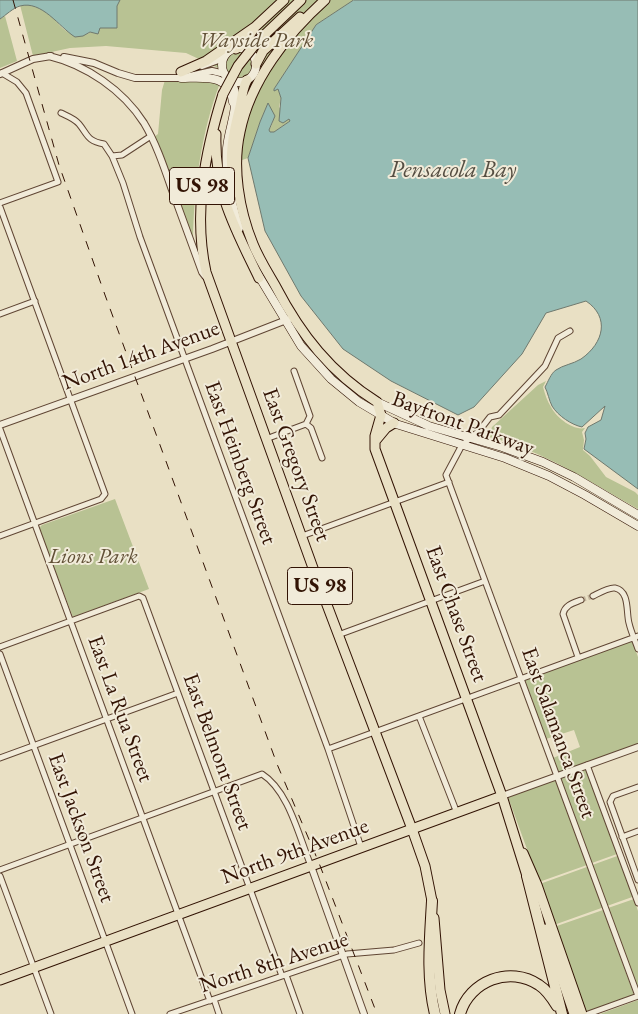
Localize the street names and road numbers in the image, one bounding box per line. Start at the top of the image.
road number: US 98 [170,168,234,205]
street label: North 14th Avenue [59,315,223,397]
street label: East Heinberg Street [198,378,282,548]
street label: East Gregory Street [256,385,336,545]
street label: Bayfront Parkway [388,386,538,462]
street label: East Chase Street [419,542,493,686]
road number: US 98 [288,568,352,604]
street label: East La Rua Street [81,632,159,786]
street label: East Salamanca Street [515,644,601,822]
street label: East Belmont Street [176,670,258,834]
street label: East Jackson Street [42,750,120,906]
street label: North 9th Avenue [218,813,372,891]
street label: North 8th Avenue [196,927,352,999]

